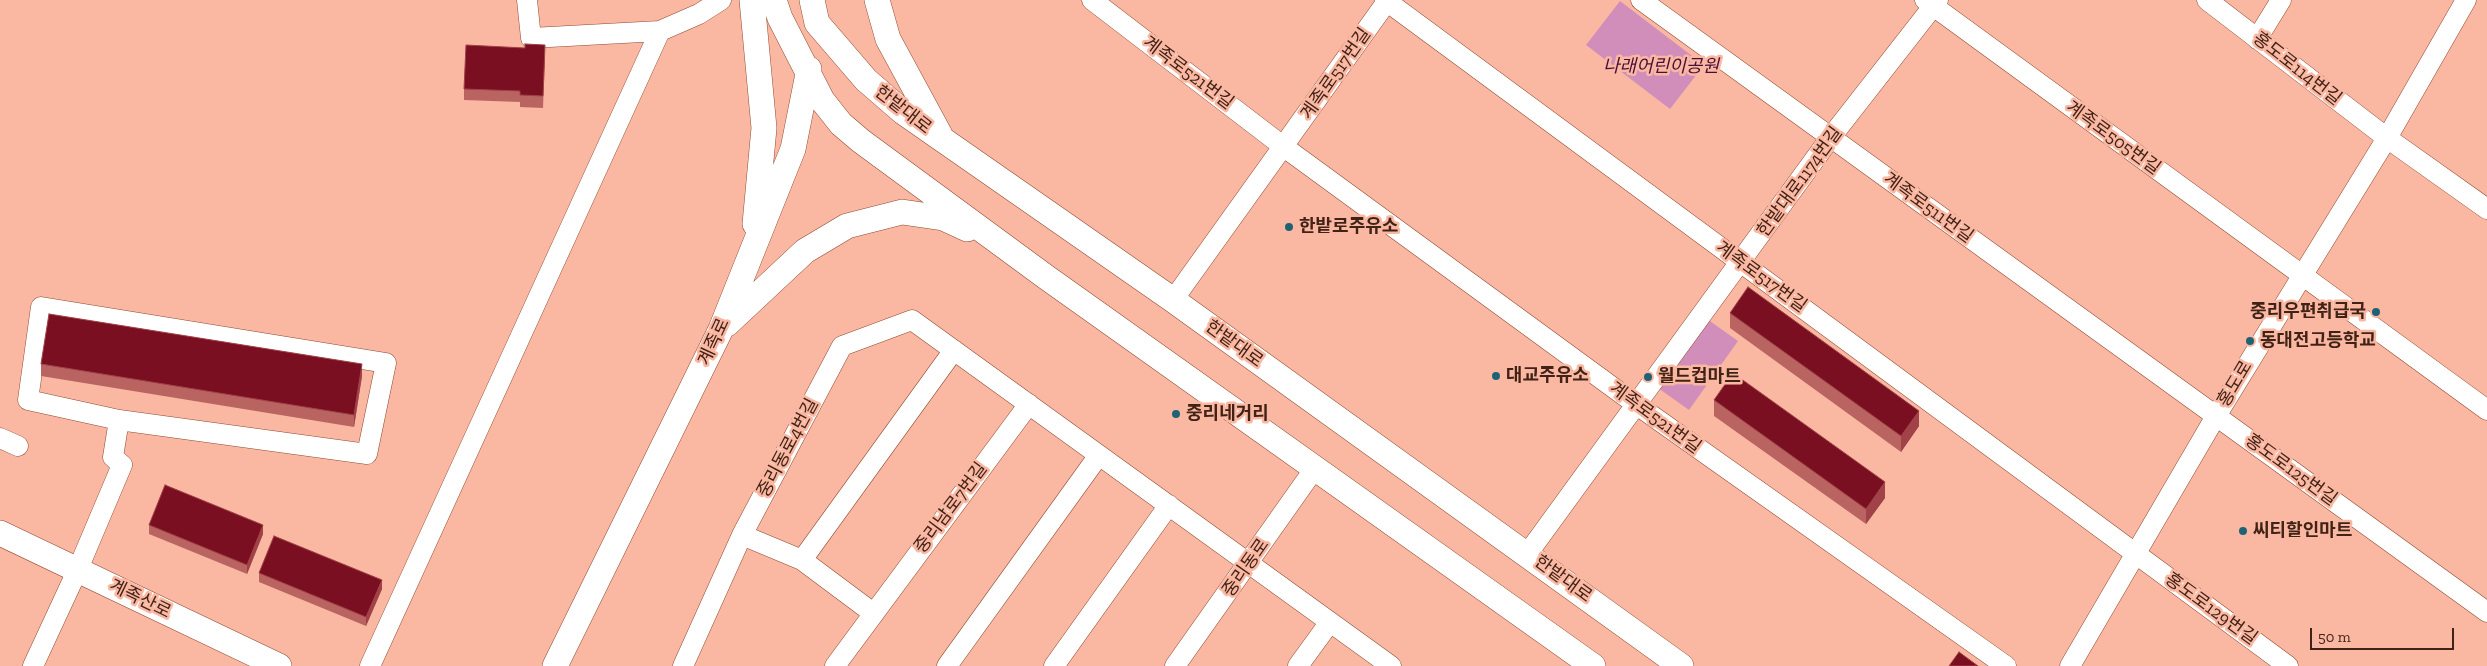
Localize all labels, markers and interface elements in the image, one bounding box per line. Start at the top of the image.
street label: 계족로517번길 [1296,24,1376,124]
street label: 홍도로114번길 [2248,28,2346,110]
street label: 계족로521번길 [1138,32,1238,114]
park label: 나래어린이공원 [1603,56,1719,78]
street label: 한밭대로 [870,81,936,139]
street label: 계족로505번길 [2062,96,2164,180]
street label: 한밭대로1174번길 [1753,123,1847,241]
street label: 계족로511번길 [1879,168,1977,248]
place label: 한밭로주유소 [1299,216,1398,238]
marker: 한밭로주유소 [1283,221,1295,233]
street label: 계족로517번길 [1711,237,1811,317]
place label: 중리우편취급국 [2250,301,2366,323]
marker: 중리우편취급국 [2370,306,2382,318]
street label: 계족로 [694,315,734,369]
street label: 한밭대로 [1201,316,1267,372]
place label: 동대전고등학교 [2260,330,2376,352]
marker: 동대전고등학교 [2244,335,2256,347]
street label: 홍도로 [2213,357,2257,411]
place label: 대교주유소 [1506,365,1589,387]
place label: 월드컵마트 [1658,366,1741,388]
marker: 대교주유소 [1490,370,1502,382]
marker: 월드컵마트 [1642,371,1654,383]
street label: 계족로521번길 [1605,377,1705,459]
street label: 중리동로4번길 [753,395,823,501]
place label: 중리네거리 [1186,403,1269,425]
marker: 중리네거리 [1170,408,1182,420]
street label: 홍도로125번길 [2241,429,2341,511]
street label: 중리남로7번길 [910,458,992,558]
place label: 씨티할인마트 [2253,520,2352,542]
marker: 씨티할인마트 [2237,525,2249,537]
street label: 중리동로 [1218,535,1274,601]
street label: 한밭대로 [1530,551,1596,607]
street label: 홍도로129번길 [2161,568,2261,650]
street label: 계족산로 [105,575,175,623]
scale bar [2312,618,2456,650]
text: 50 m [2318,628,2351,646]

